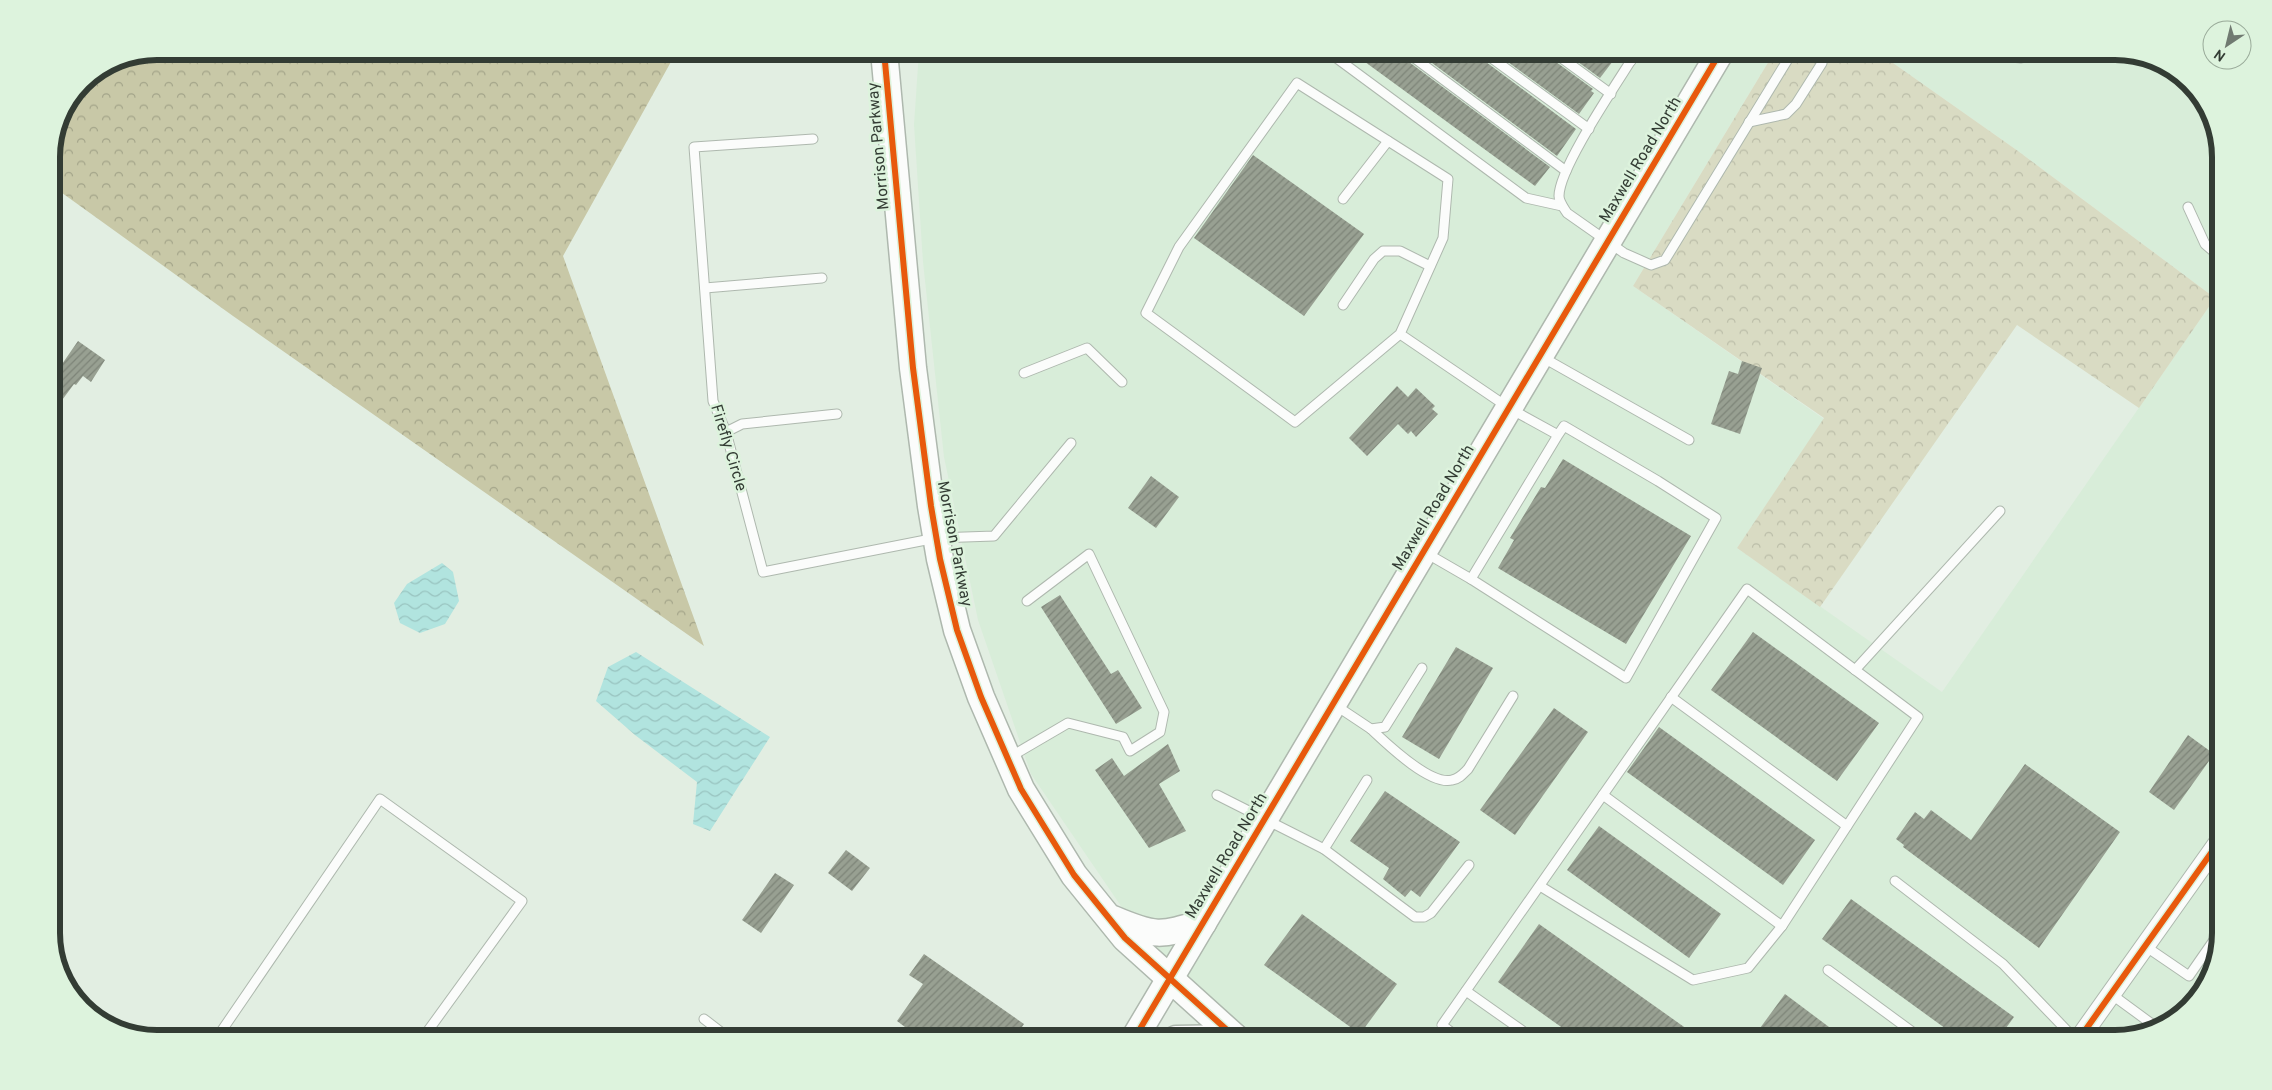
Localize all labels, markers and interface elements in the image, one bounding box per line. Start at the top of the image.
north arrow [2202,20,2252,70]
text: N [2211,45,2229,64]
street label: Morrison Parkway [863,81,895,211]
street label: Maxwell Road North [1596,93,1686,227]
street label: Firefly Circle [705,402,751,494]
street label: Maxwell Road North [1389,441,1479,575]
street label: Morrison Parkway [932,479,976,609]
street label: Maxwell Road North [1182,789,1272,923]

